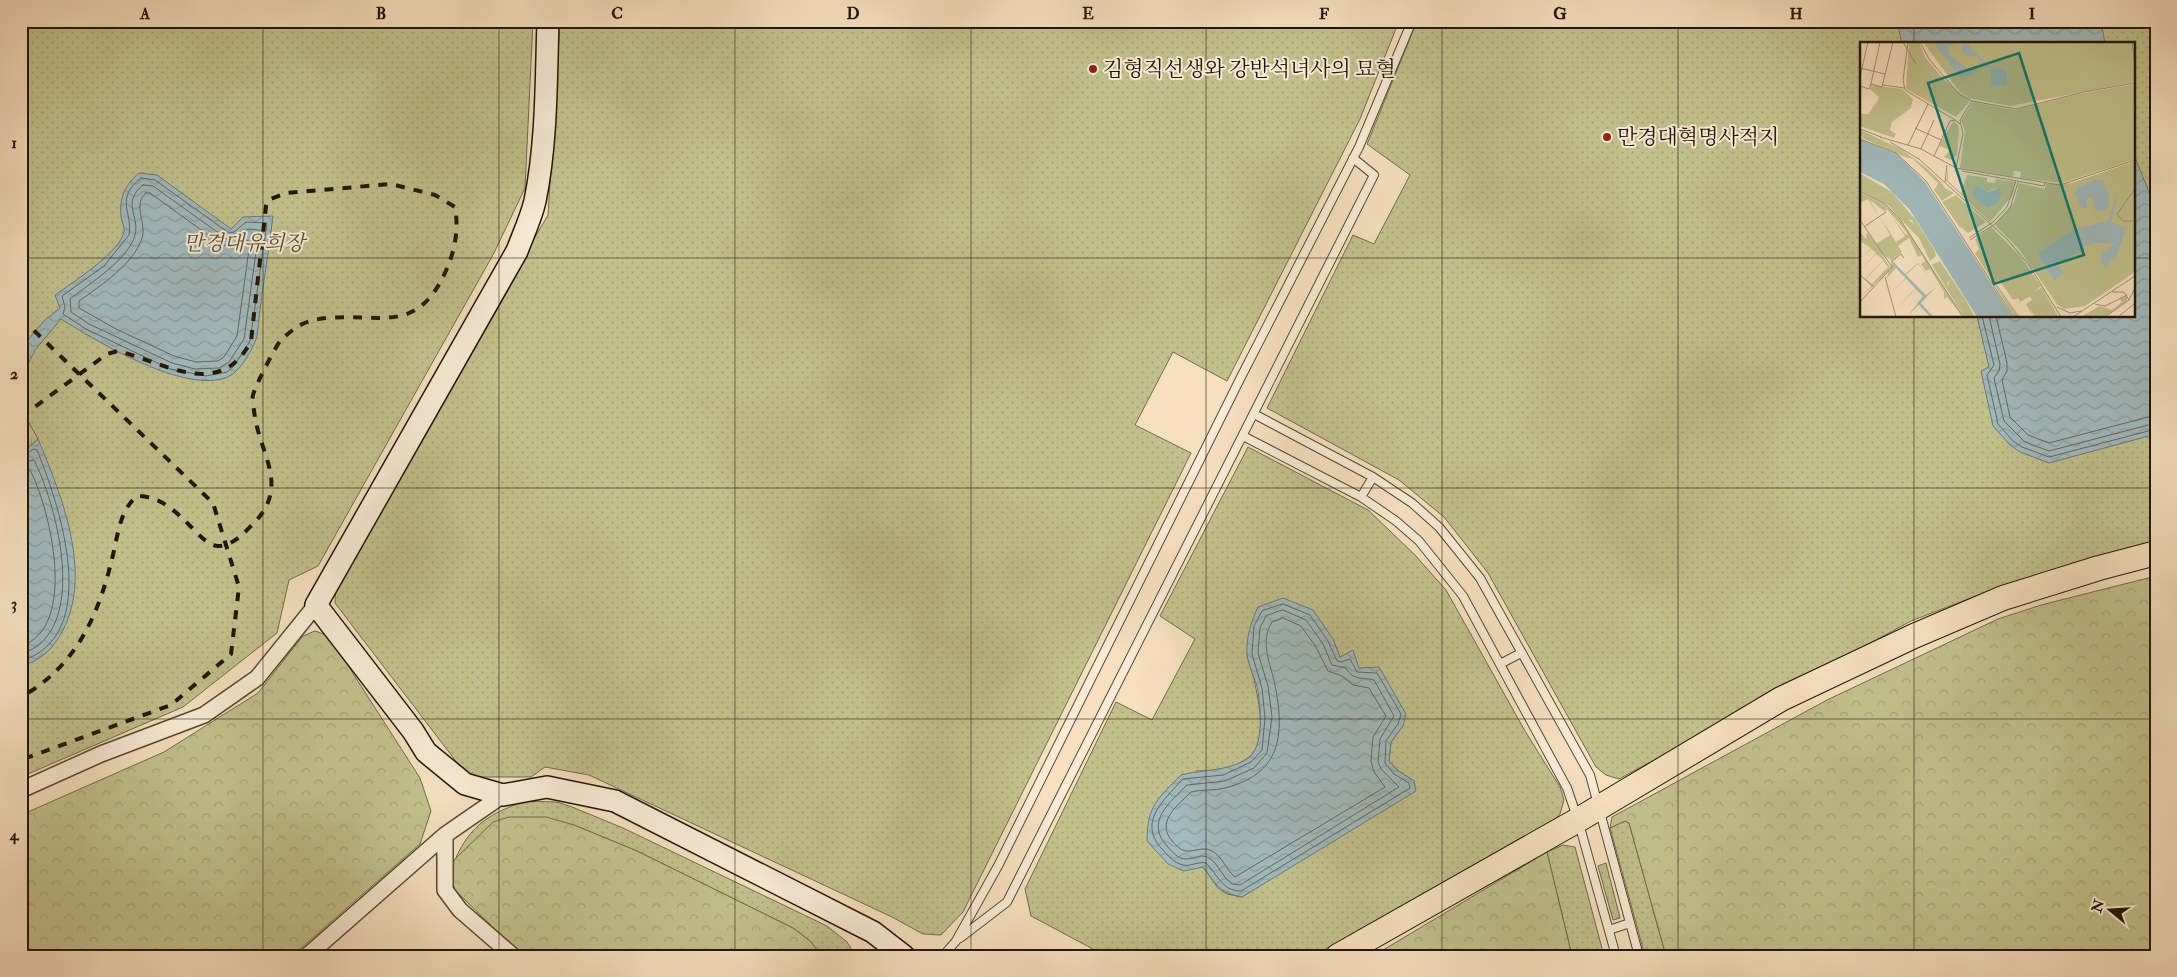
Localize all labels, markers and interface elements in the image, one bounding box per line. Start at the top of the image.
text: A [139,4,151,24]
text: B [376,4,386,24]
text: C [611,4,623,24]
text: D [846,4,860,24]
text: E [1082,4,1094,24]
text: F [1319,4,1329,24]
text: G [1553,4,1567,24]
text: H [1789,4,1803,24]
text: I [2029,4,2036,24]
inset map [1860,42,2134,318]
place label: 김형직선생와 강반석녀사의 묘혈 [1103,56,1396,83]
marker: 김형직선생와 강반석녀사의 묘혈 [1087,63,1099,75]
place label: 만경대혁명사적지 [1617,124,1779,151]
marker: 만경대혁명사적지 [1601,131,1613,143]
text: 1 [11,133,17,153]
park label: 만경대유희장 [183,230,308,257]
text: 2 [10,364,18,384]
text: 3 [11,594,17,614]
text: 4 [9,825,20,845]
north arrow [2084,884,2134,934]
text: N [2088,897,2108,916]

